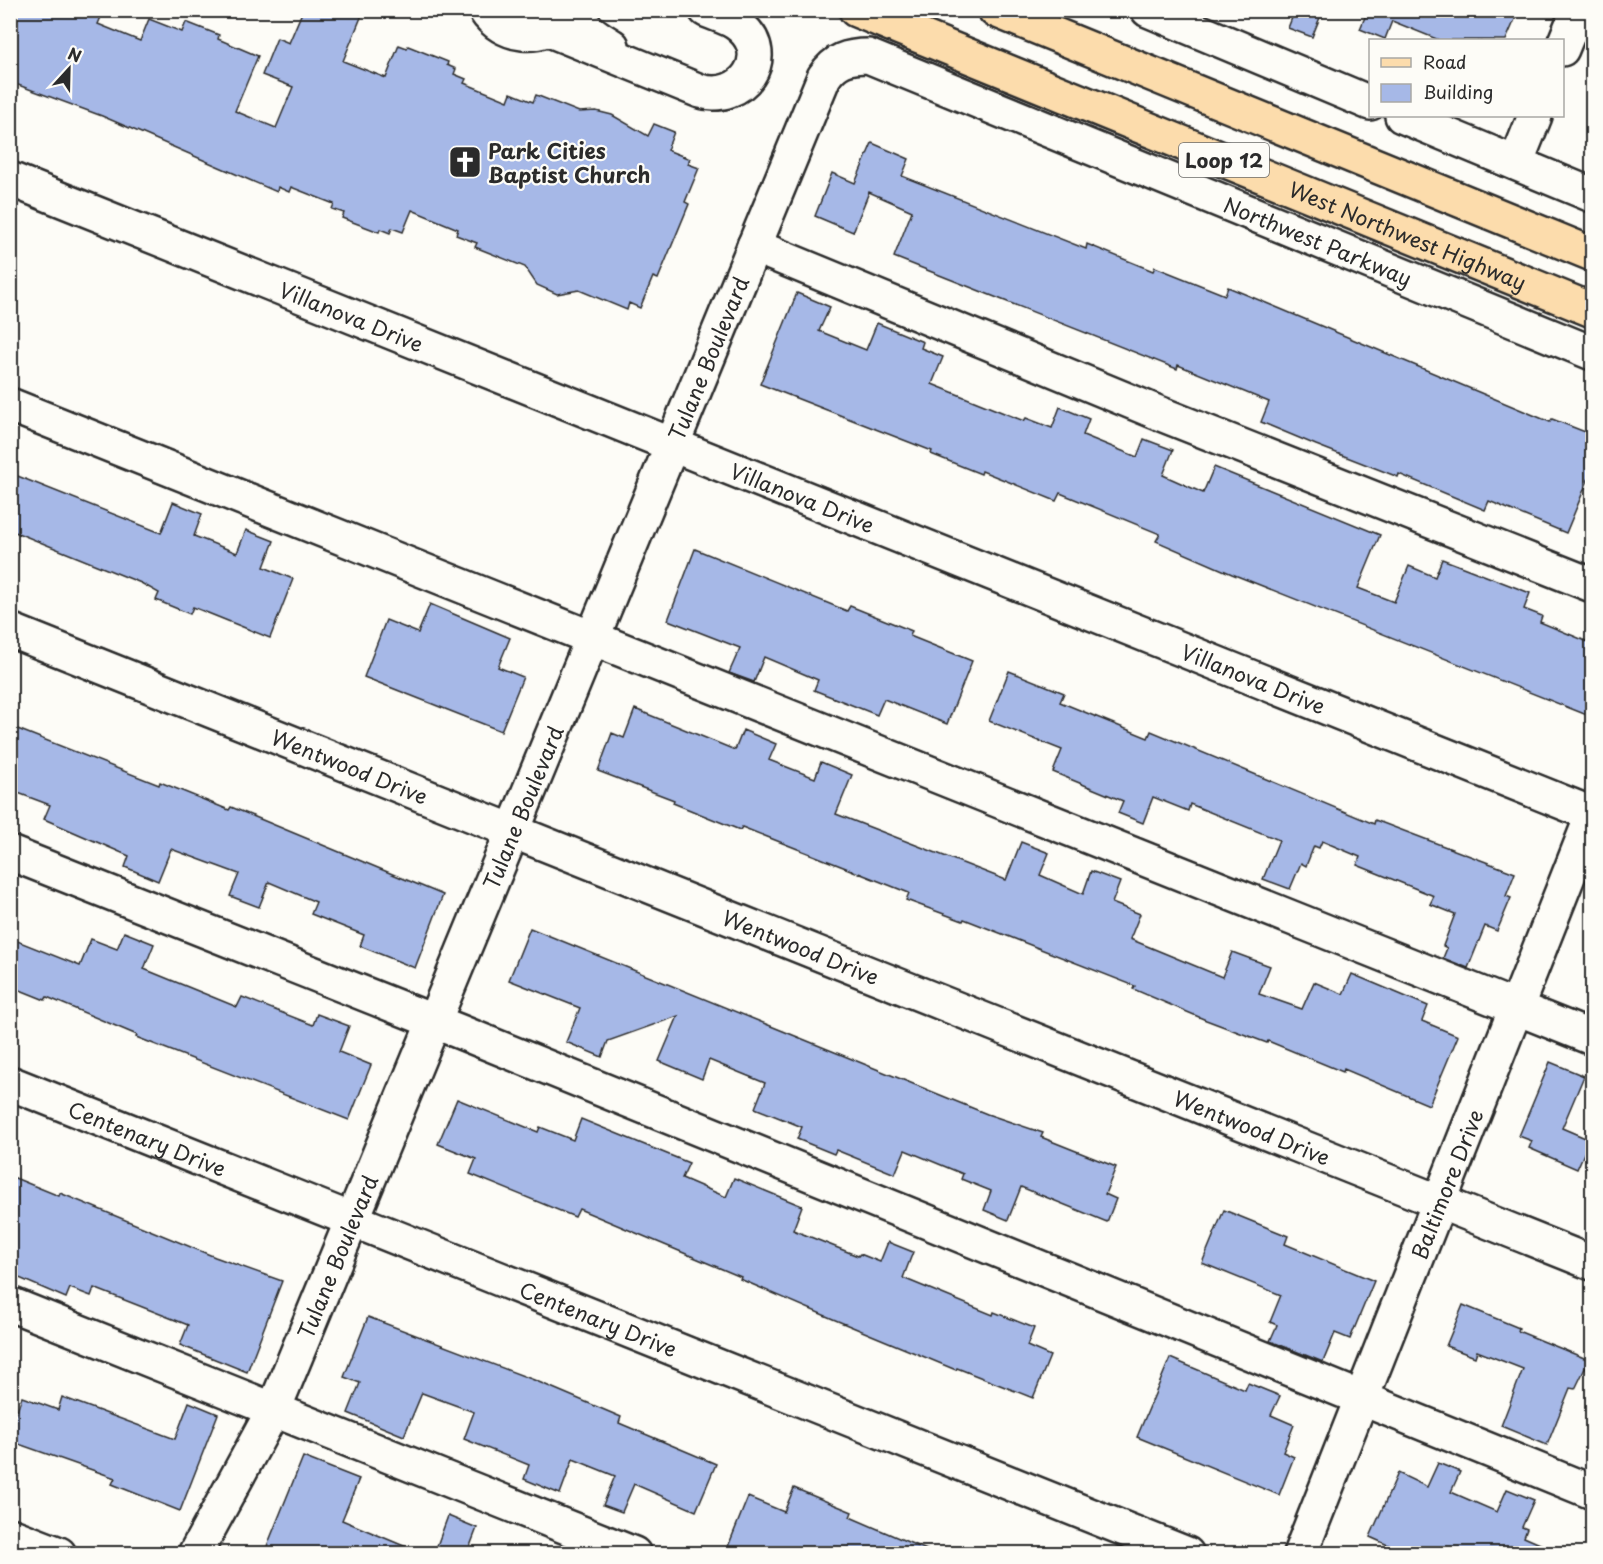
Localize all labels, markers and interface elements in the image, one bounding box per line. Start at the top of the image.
north arrow [39,39,99,99]
legend [1369,39,1564,117]
text: N [65,41,85,68]
text: Road [1423,48,1467,75]
text: Building [1423,78,1493,105]
place label: Park Cities Baptist Church [488,134,651,190]
road number: Loop 12 [1179,143,1269,177]
church icon: Park Cities Baptist Church [447,144,483,180]
street label: West Northwest Highway [1284,172,1531,298]
street label: Northwest Parkway [1219,188,1417,293]
street label: Tulane Boulevard [660,271,756,445]
street label: Villanova Drive [275,273,428,359]
street label: Villanova Drive [726,454,879,540]
street label: Villanova Drive [1177,635,1330,721]
street label: Wentwood Drive [267,720,433,812]
street label: Tulane Boulevard [474,720,571,894]
street label: Wentwood Drive [718,901,884,992]
street label: Wentwood Drive [1169,1081,1335,1173]
street label: Centenary Drive [64,1092,231,1184]
street label: Baltimore Drive [1402,1104,1491,1264]
street label: Tulane Boulevard [289,1170,385,1343]
street label: Centenary Drive [515,1273,682,1365]

